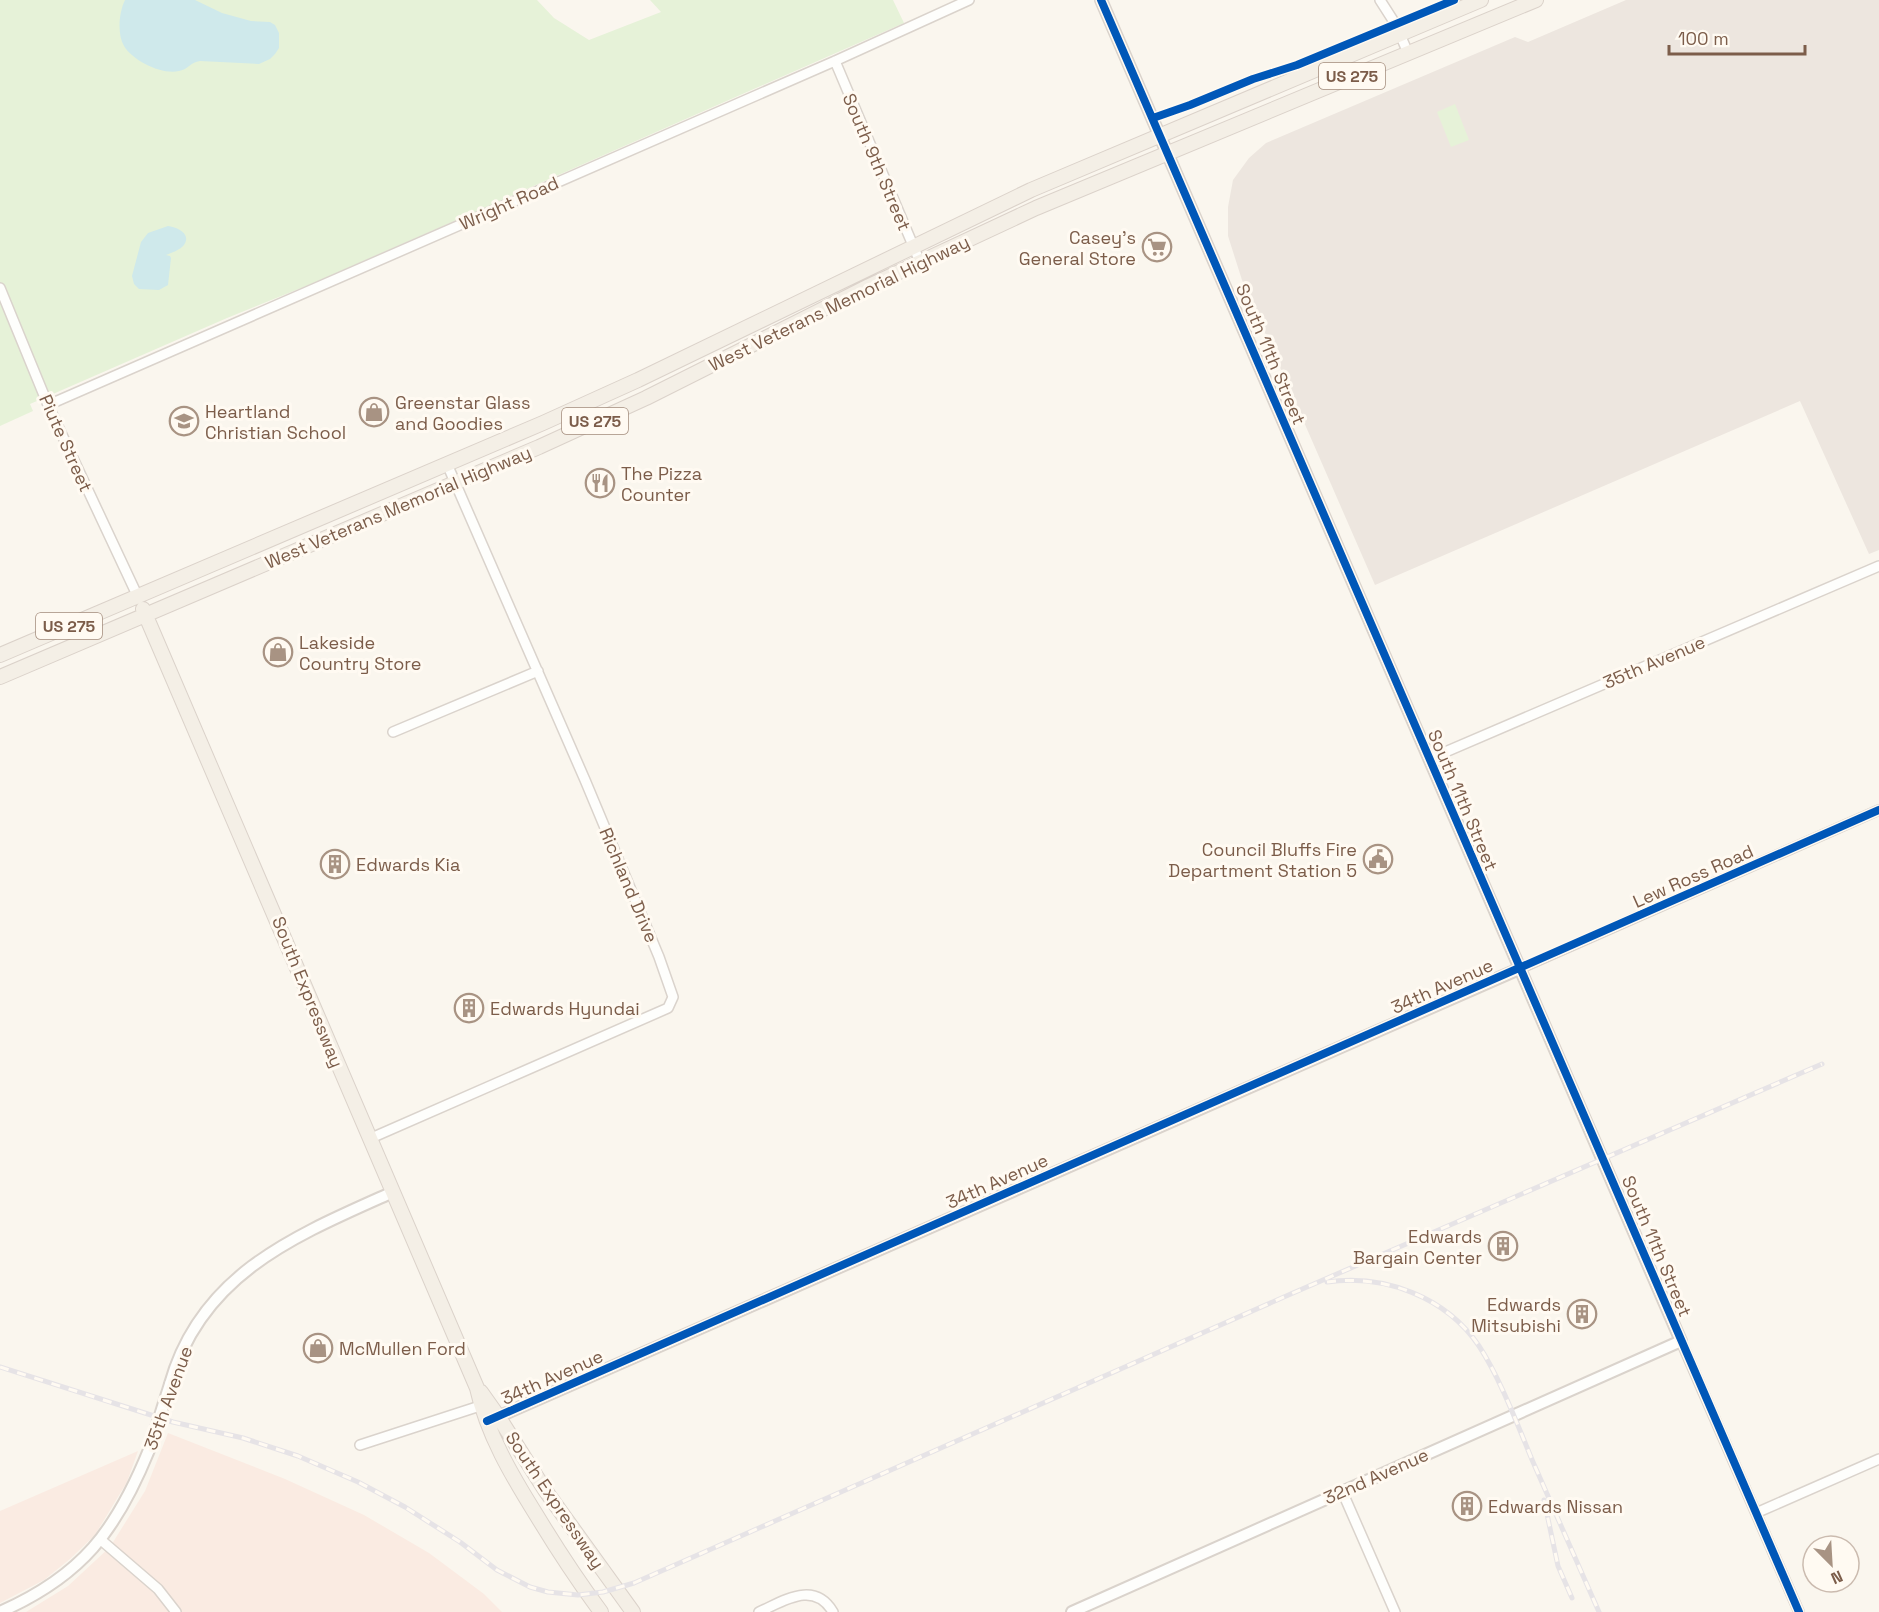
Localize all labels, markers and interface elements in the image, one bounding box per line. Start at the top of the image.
scale bar [1669,18,1806,56]
text: 100 m [1678,27,1729,50]
road number: US 275 [1319,63,1385,89]
street label: South 9th Street [838,90,916,234]
street label: Wright Road [456,171,562,235]
place label: Casey's General Store [1019,226,1136,270]
street label: West Veterans Memorial Highway [705,230,973,376]
supermarket icon: Casey's General Store [1141,231,1173,263]
street label: South 11th Street [1231,280,1311,428]
street label: Piute Street [34,391,98,495]
place label: Greenstar Glass and Goodies [395,391,531,435]
shop icon: Greenstar Glass and Goodies [358,396,390,428]
place label: Heartland Christian School [205,400,346,444]
school or university icon: Heartland Christian School [168,405,200,437]
road number: US 275 [562,408,628,434]
street label: West Veterans Memorial Highway [261,440,535,574]
place label: The Pizza Counter [621,462,702,506]
restaurant icon: The Pizza Counter [584,467,616,499]
road number: US 275 [36,613,102,639]
street label: 35th Avenue [1599,630,1709,694]
place label: Lakeside Country Store [299,631,421,675]
shop icon: Lakeside Country Store [262,636,294,668]
street label: South 11th Street [1423,726,1503,874]
street label: Richland Drive [594,824,664,946]
place label: Council Bluffs Fire Department Station 5 [1168,838,1357,882]
street label: Lew Ross Road [1629,839,1757,913]
public building icon: Council Bluffs Fire Department Station 5 [1362,843,1394,875]
building icon: Edwards Kia [319,848,351,880]
place label: Edwards Kia [356,853,460,876]
street label: South Expressway [267,913,349,1071]
street label: 34th Avenue [1387,953,1497,1019]
building icon: Edwards Hyundai [453,992,485,1024]
place label: Edwards Hyundai [490,997,640,1020]
street label: 34th Avenue [942,1148,1052,1214]
street label: South 11th Street [1617,1172,1697,1320]
place label: Edwards Bargain Center [1353,1225,1482,1269]
building icon: Edwards Bargain Center [1487,1230,1519,1262]
place label: Edwards Mitsubishi [1471,1293,1561,1337]
building icon: Edwards Mitsubishi [1566,1298,1598,1330]
shop icon: McMullen Ford [302,1332,334,1364]
place label: McMullen Ford [339,1337,466,1360]
street label: 35th Avenue [139,1343,197,1453]
street label: 34th Avenue [497,1344,607,1410]
street label: South Expressway [500,1427,610,1573]
street label: 32nd Avenue [1320,1443,1432,1509]
building icon: Edwards Nissan [1451,1490,1483,1522]
place label: Edwards Nissan [1488,1495,1623,1518]
north arrow [1801,1534,1861,1594]
text: N [1828,1565,1846,1589]

